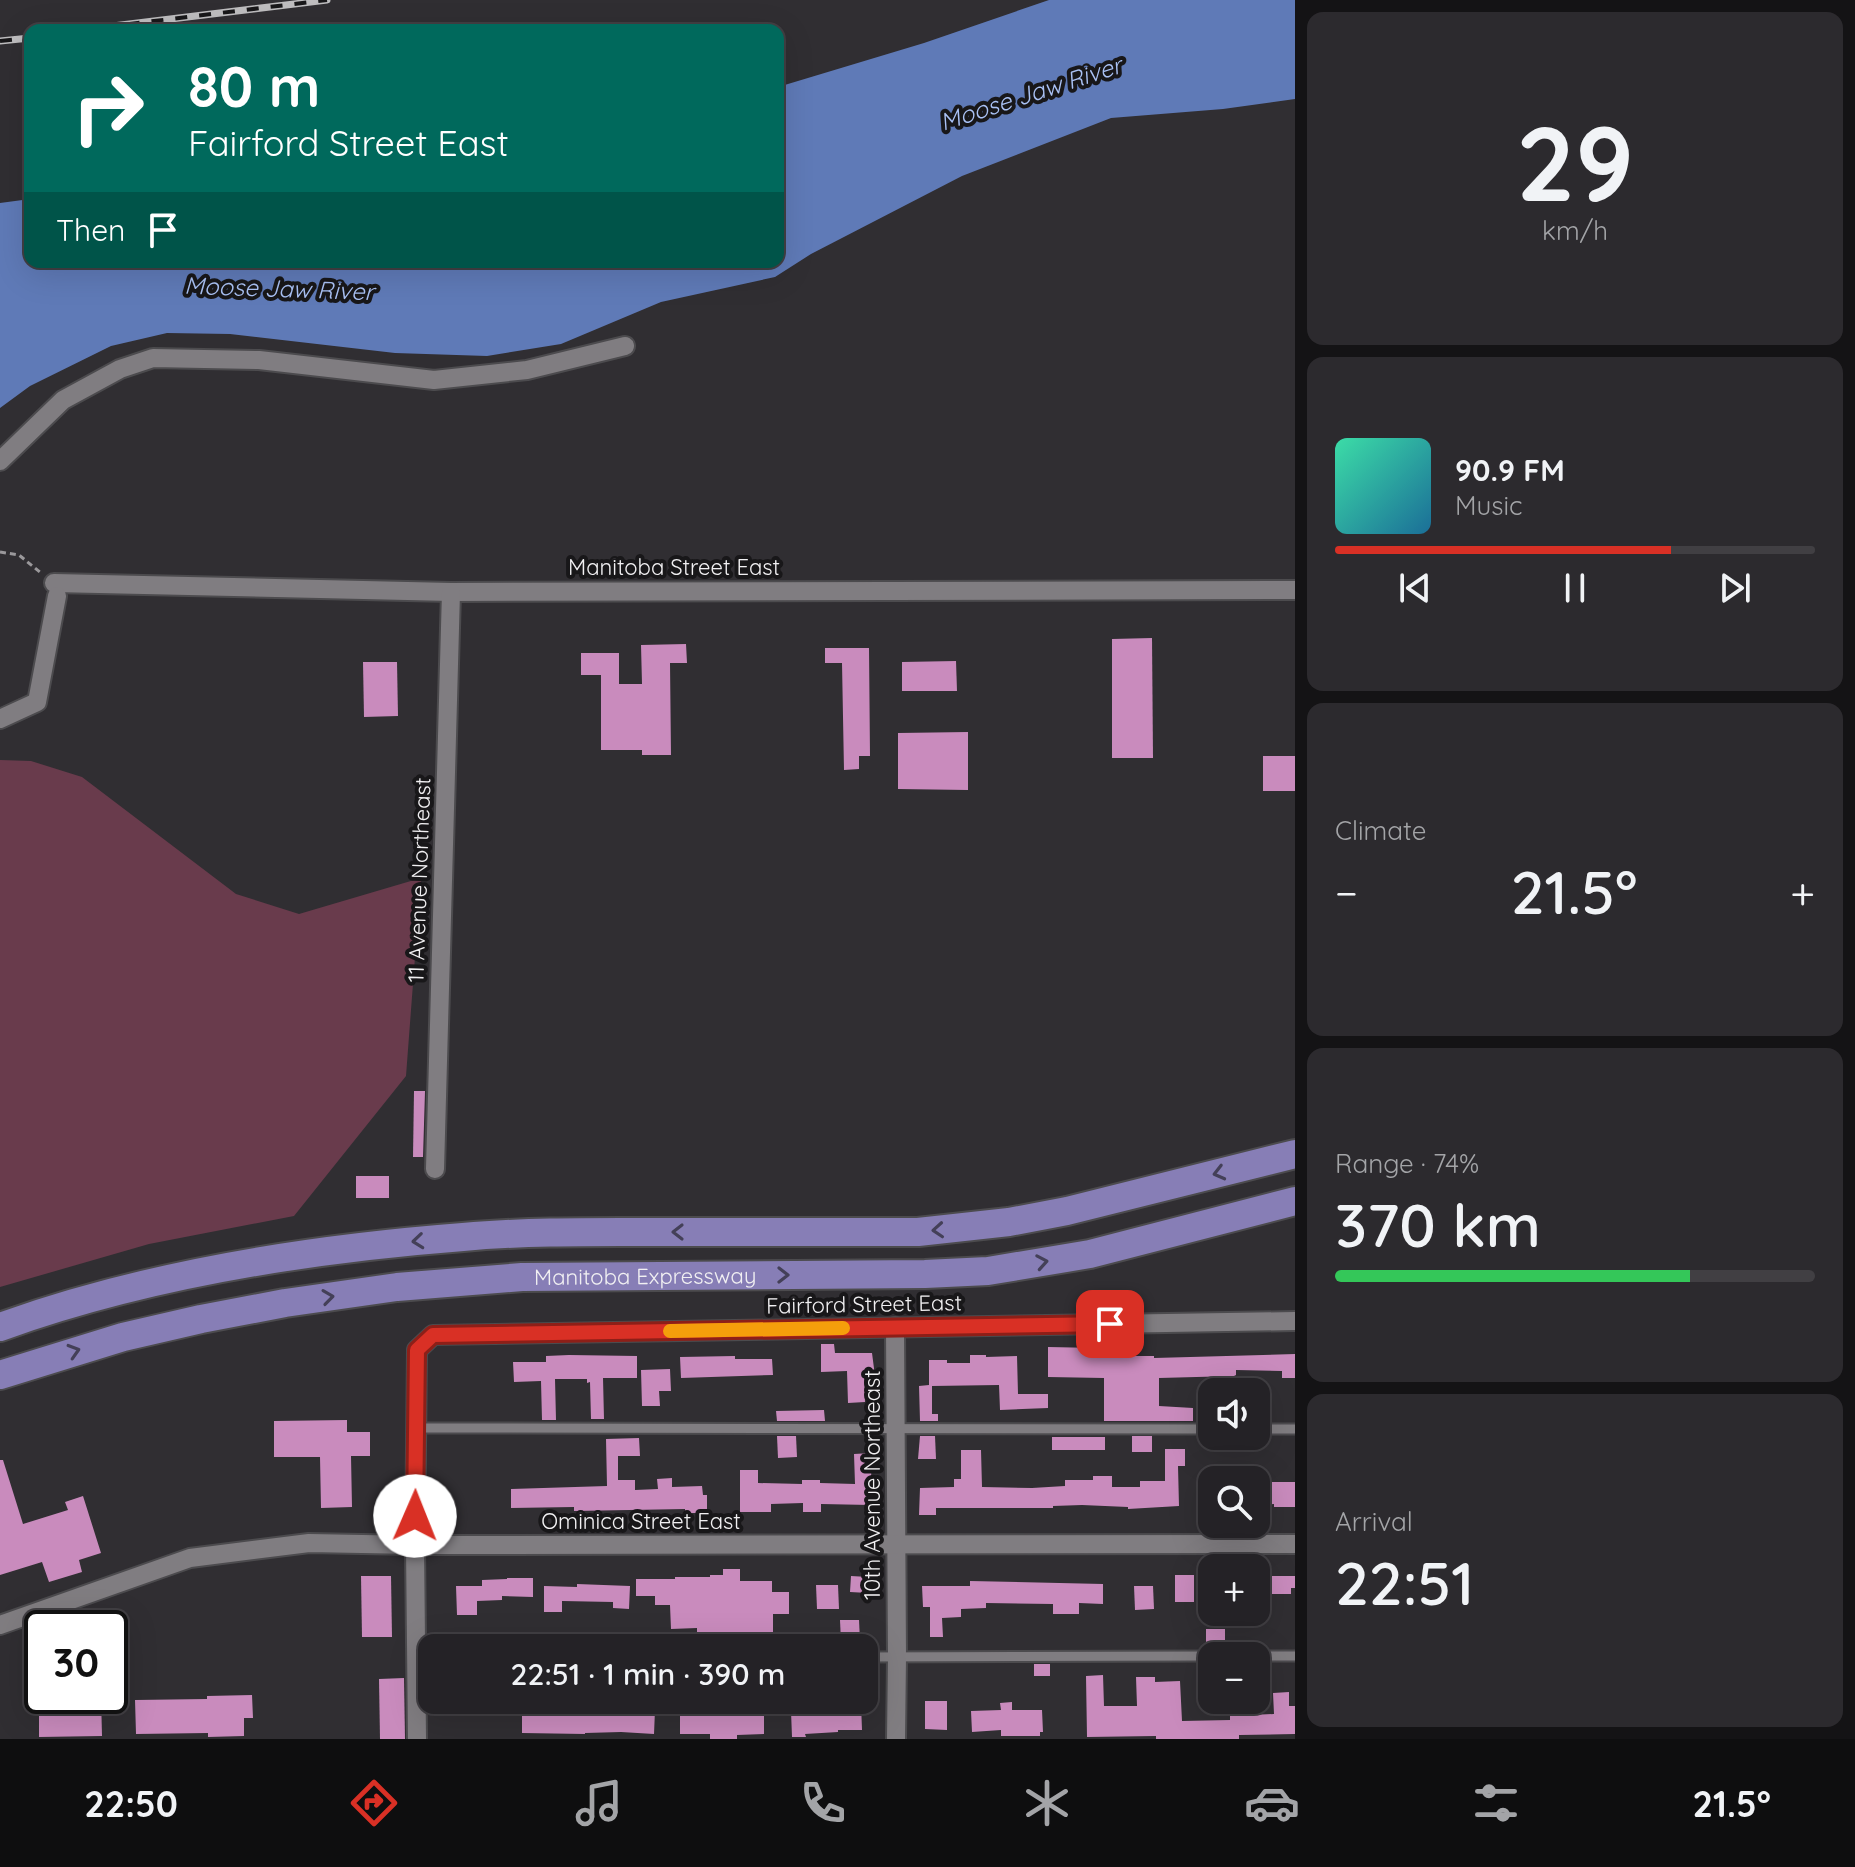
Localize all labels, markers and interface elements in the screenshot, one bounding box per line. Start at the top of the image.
water label: Moose Jaw River [936,49,1128,137]
text: 80 m [188,51,320,121]
icon: right [56,56,160,160]
text: 29 [1516,97,1634,227]
text: Fairford Street East [188,120,509,165]
icon: arrive [141,208,185,252]
text: Then [56,211,125,249]
text: km/h [1542,214,1608,247]
water label: Moose Jaw River [184,270,377,306]
text: 90.9 FM [1455,451,1565,489]
text: Music [1455,489,1523,522]
street label: Manitoba Street East [568,553,780,581]
icon: previous [1393,566,1437,610]
icon: pause [1553,566,1597,610]
icon: next [1713,566,1757,610]
street label: 11 Avenue Northeast [401,777,437,983]
text: Climate [1335,814,1426,847]
text: 21.5° [1511,854,1637,929]
text: − [1335,865,1358,920]
text: + [1790,865,1815,920]
text: Range · 74% [1335,1147,1479,1180]
one-way arrow [1213,1163,1227,1180]
text: 370 km [1335,1187,1541,1262]
one-way arrow [931,1221,944,1238]
one-way arrow [671,1223,684,1241]
one-way arrow [411,1233,424,1250]
one-way arrow [1036,1255,1049,1272]
street label: Manitoba Expressway [534,1261,756,1291]
one-way arrow [777,1266,790,1284]
street label: Fairford Street East [766,1288,962,1320]
one-way arrow [321,1289,335,1306]
pin [1076,1290,1144,1358]
icon: arrive [1088,1302,1132,1346]
one-way arrow [67,1344,81,1360]
street label: 10th Avenue Northeast [858,1370,886,1600]
map controls [1198,1378,1270,1714]
button: sound [1198,1378,1270,1450]
button: search [1198,1466,1270,1538]
position arrow [373,1474,457,1558]
text: Arrival [1335,1505,1413,1538]
street label: Ominica Street East [541,1507,741,1535]
text: 22:51 [1335,1545,1474,1620]
button: + [1198,1554,1270,1626]
speed limit sign: 30 [24,1610,128,1714]
button: − [1198,1642,1270,1714]
text: 22:51 · 1 min · 390 m [511,1655,785,1693]
icon: directions [346,1775,402,1831]
icon: music [571,1775,627,1831]
icon: phone [795,1775,851,1831]
icon: climate [1019,1775,1075,1831]
icon: car [1244,1775,1300,1831]
icon: filters [1468,1775,1524,1831]
text: 22:50 [84,1781,178,1826]
text: 21.5° [1692,1781,1771,1826]

